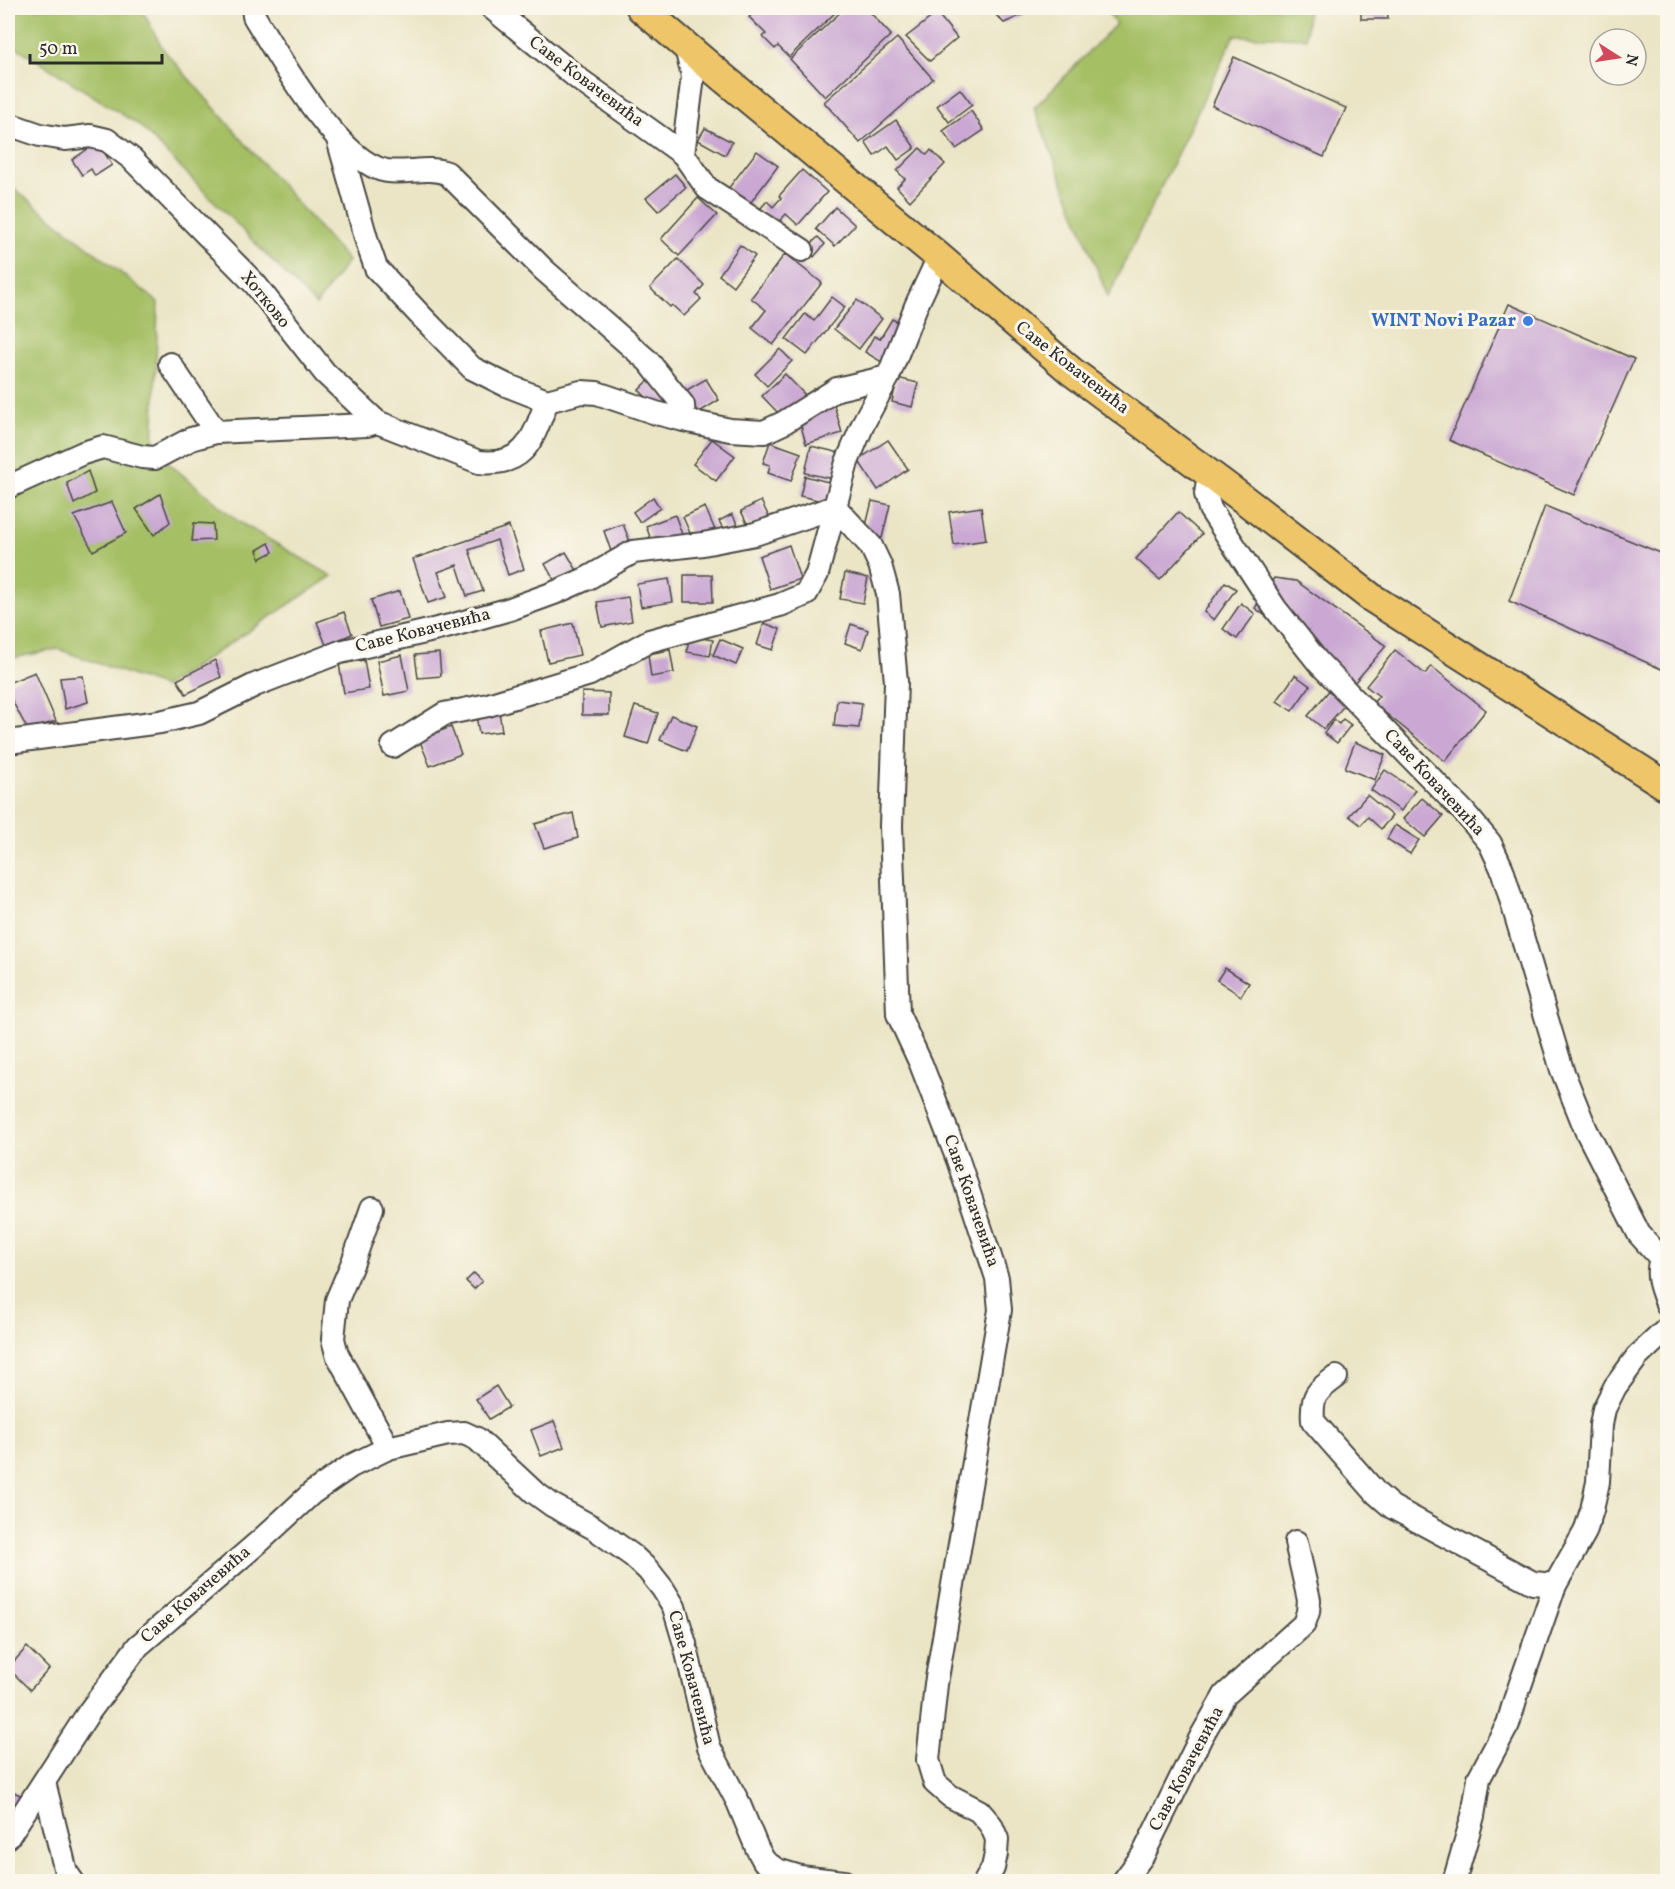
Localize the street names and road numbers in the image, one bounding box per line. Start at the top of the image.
street label: Саве Ковачевића [523,30,649,134]
street label: Хотково [234,266,296,334]
street label: Саве Ковачевића [1010,316,1134,420]
street label: Саве Ковачевића [353,602,493,660]
street label: Саве Ковачевића [1378,724,1490,842]
street label: Саве Ковачевића [937,1132,1005,1271]
street label: Саве Ковачевића [136,1540,256,1650]
street label: Саве Ковачевића [661,1608,721,1748]
street label: Саве Ковачевића [1143,1702,1231,1836]

